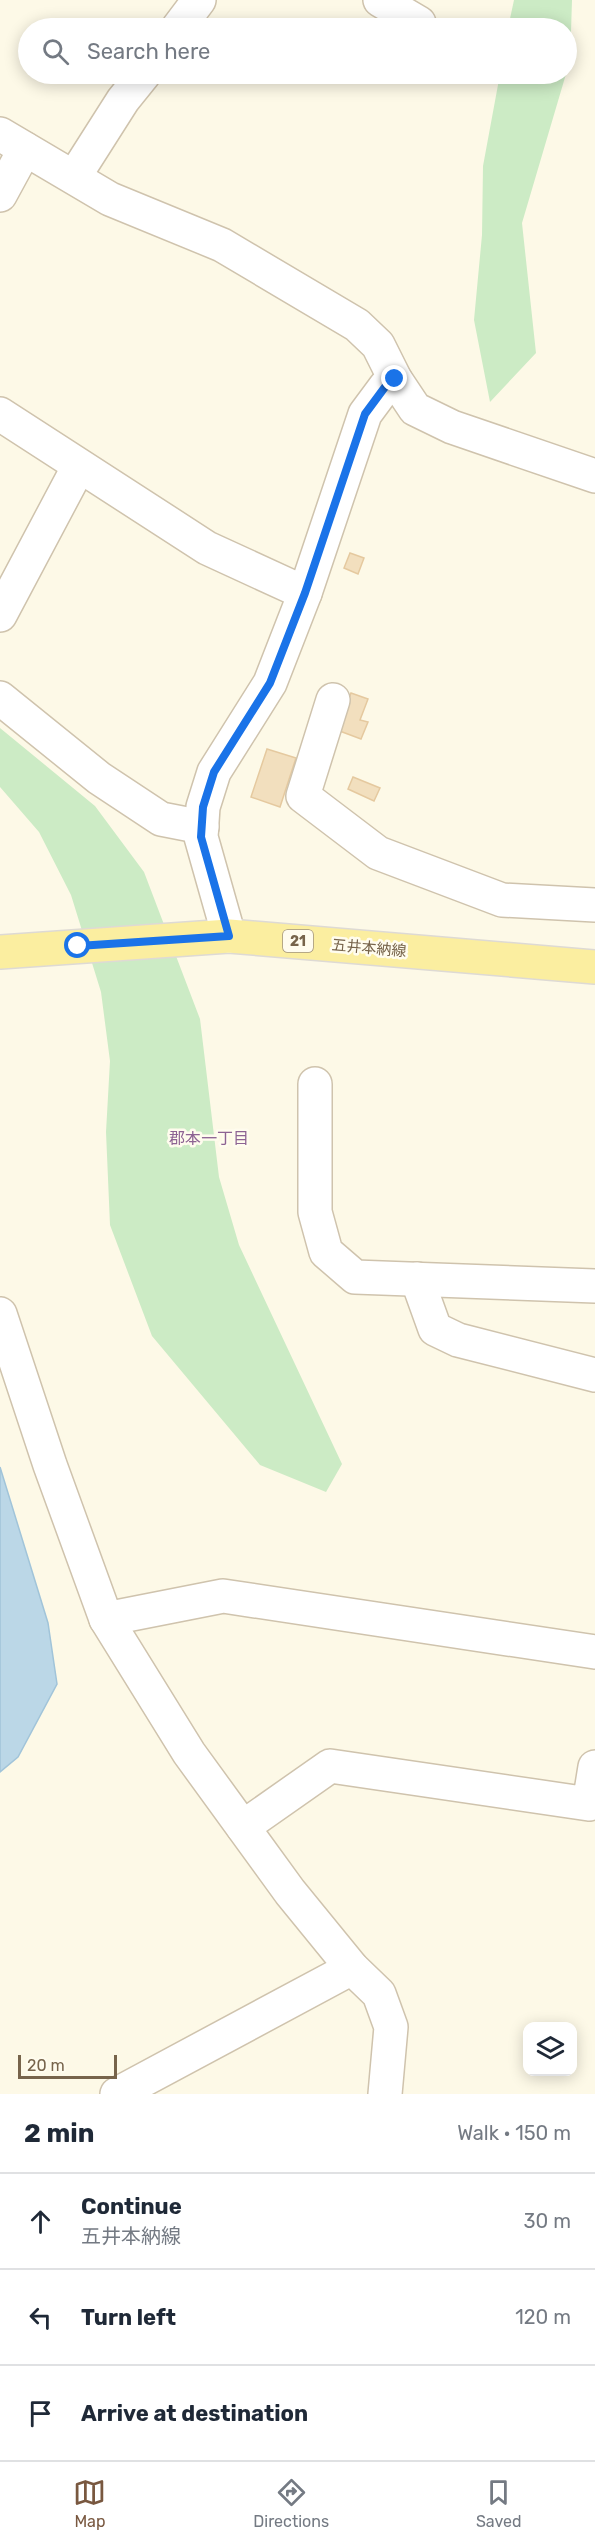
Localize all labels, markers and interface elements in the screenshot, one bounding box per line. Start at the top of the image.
search box [18,18,577,84]
icon: search [39,35,72,68]
text: Search here [87,38,210,65]
route end [381,365,407,391]
road number: 21 [283,930,313,952]
route start [64,932,90,958]
street label: 五井本納線 [331,936,407,960]
district label: 郡本一丁目 [169,1129,249,1148]
map controls [523,2022,577,2076]
button: layers [523,2022,577,2076]
scale bar [18,2052,117,2080]
text: 20 m [27,2056,65,2075]
text: 2 min [24,2118,94,2149]
text: Walk · 150 m [457,2121,571,2145]
text: Continue [81,2193,182,2220]
icon: ahead [24,2205,57,2238]
text: 30 m [524,2209,571,2233]
text: 五井本納線 [81,2224,181,2248]
icon: left [24,2301,57,2334]
text: Turn left [81,2304,176,2331]
text: 120 m [515,2305,571,2329]
icon: arrive [24,2397,57,2430]
text: Arrive at destination [81,2400,308,2427]
tab: Map [73,2476,106,2531]
tab: Directions [253,2476,329,2531]
tab: Saved [476,2476,522,2531]

